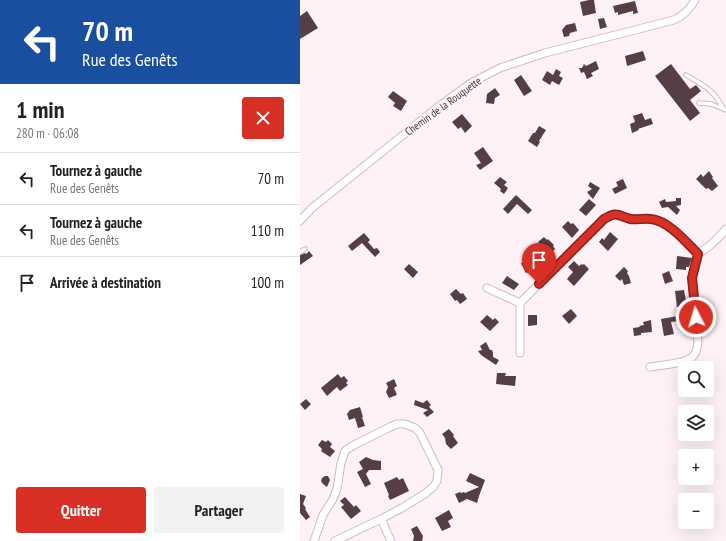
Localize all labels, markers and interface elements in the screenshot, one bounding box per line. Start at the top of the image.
text: 70 m [82,12,133,49]
icon: left [16,16,68,68]
text: Rue des Genêts [82,48,178,71]
street label: Chemin de la Rouquette [402,73,484,138]
text: 1 min [16,94,64,125]
button: close [242,97,284,139]
text: 280 m · 06:08 [16,125,79,142]
text: Tournez à gauche [50,161,142,180]
icon: left [16,168,38,190]
text: 70 m [258,169,284,188]
text: Rue des Genêts [50,180,119,197]
text: Tournez à gauche [50,213,142,232]
icon: left [16,220,38,242]
text: 110 m [251,221,284,240]
text: Rue des Genêts [50,232,119,249]
pin [522,243,556,284]
icon: arrive [528,249,550,271]
icon: arrive [16,272,38,294]
text: Arrivée à destination [50,273,161,292]
text: 100 m [251,273,284,292]
position arrow [675,296,717,338]
map controls [678,361,714,529]
button: search [678,361,714,397]
button: layers [678,405,714,441]
button: + [678,449,714,485]
button: Quitter [16,487,146,533]
button: Partager [154,487,284,533]
button: − [678,493,714,529]

